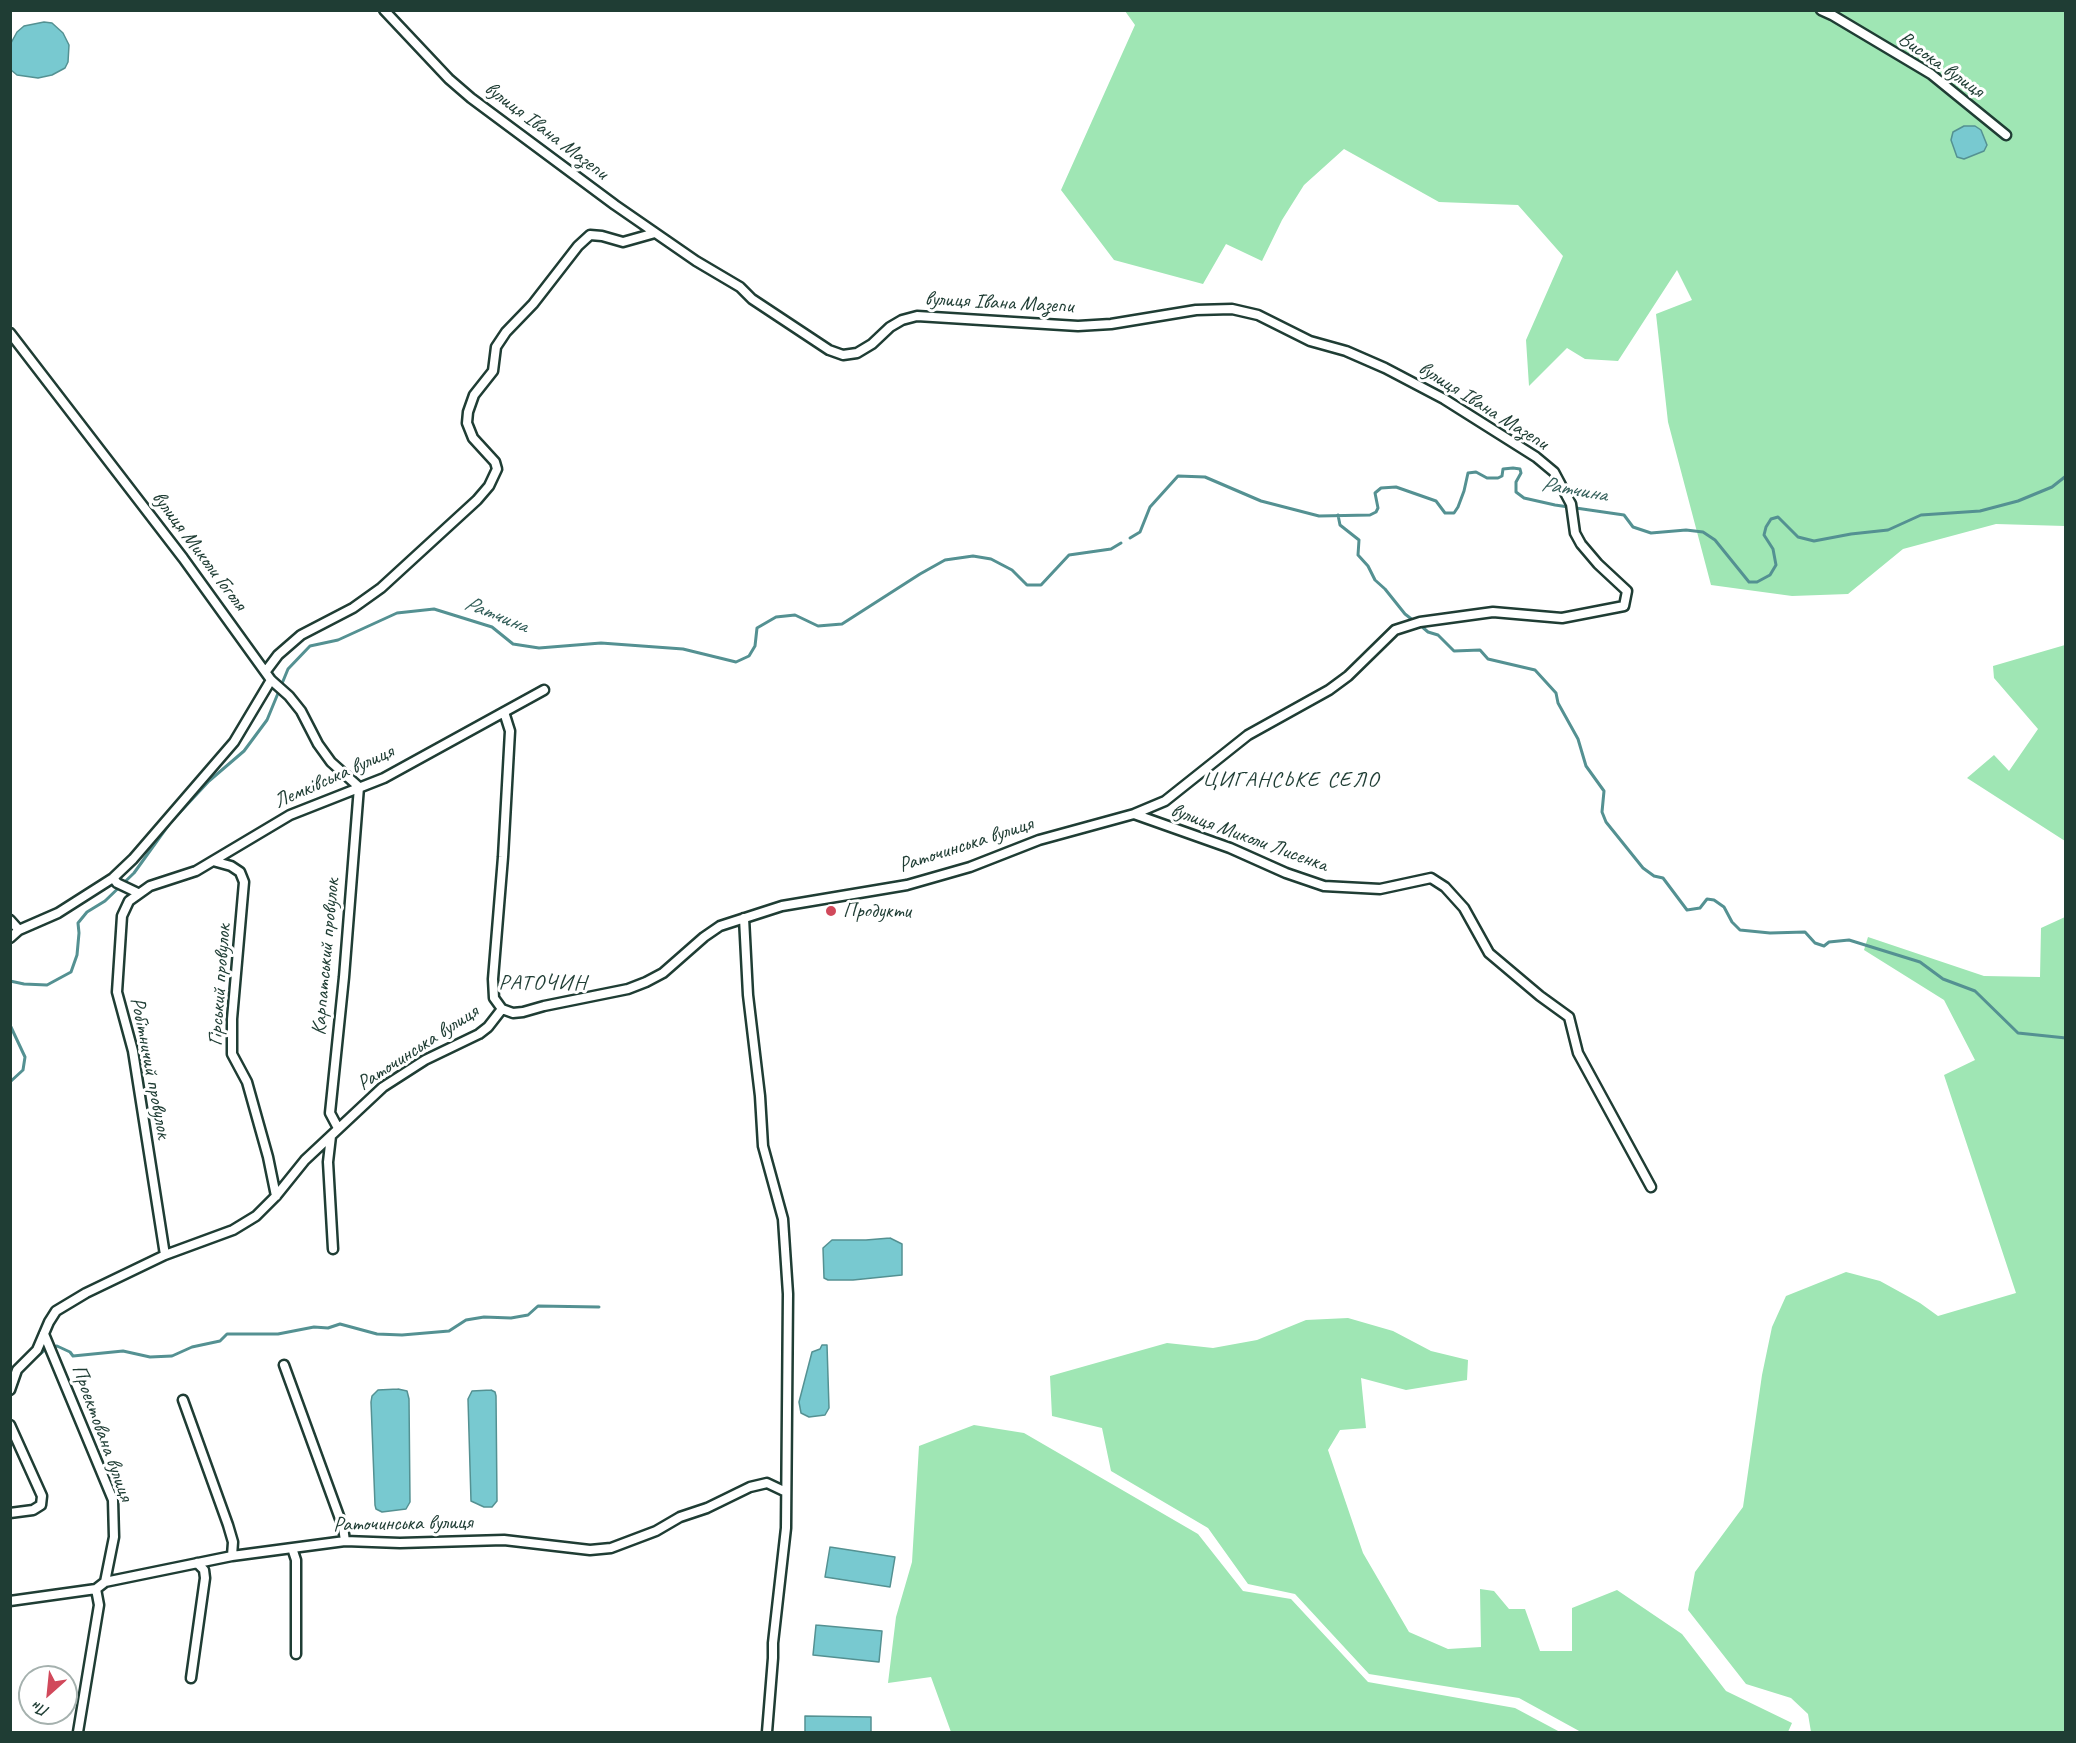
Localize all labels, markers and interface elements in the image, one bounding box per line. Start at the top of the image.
street label: Висока вулиця [1893,26,1989,104]
street label: вулиця Івана Мазепи [479,76,613,186]
street label: вулиця Івана Мазепи [924,287,1074,319]
street label: вулиця Івана Мазепи [1413,356,1553,456]
water label: Ратчина [1539,471,1609,509]
street label: вулиця Миколи Гоголя [146,486,252,616]
water label: Ратчина [460,590,532,640]
street label: Лемківська вулиця [270,739,398,815]
district label: ЦИГАНСЬКЕ СЕЛО [1202,767,1380,793]
street label: вулиця Миколи Лисенка [1167,798,1331,878]
street label: Раточинська вулиця [896,811,1036,879]
street label: Карпатський провулок [307,878,345,1036]
place label: Продукти [843,898,911,924]
marker: Продукти [824,904,838,918]
street label: Гірський провулок [203,923,237,1047]
district label: РАТОЧИН [498,970,588,996]
street label: Робітничий провулок [124,995,176,1141]
street label: Раточинська вулиця [353,999,483,1097]
street label: Проектована вулиця [66,1361,138,1505]
street label: Раточинська вулиця [333,1510,473,1538]
north arrow [18,1665,78,1725]
text: Пн [29,1697,53,1722]

